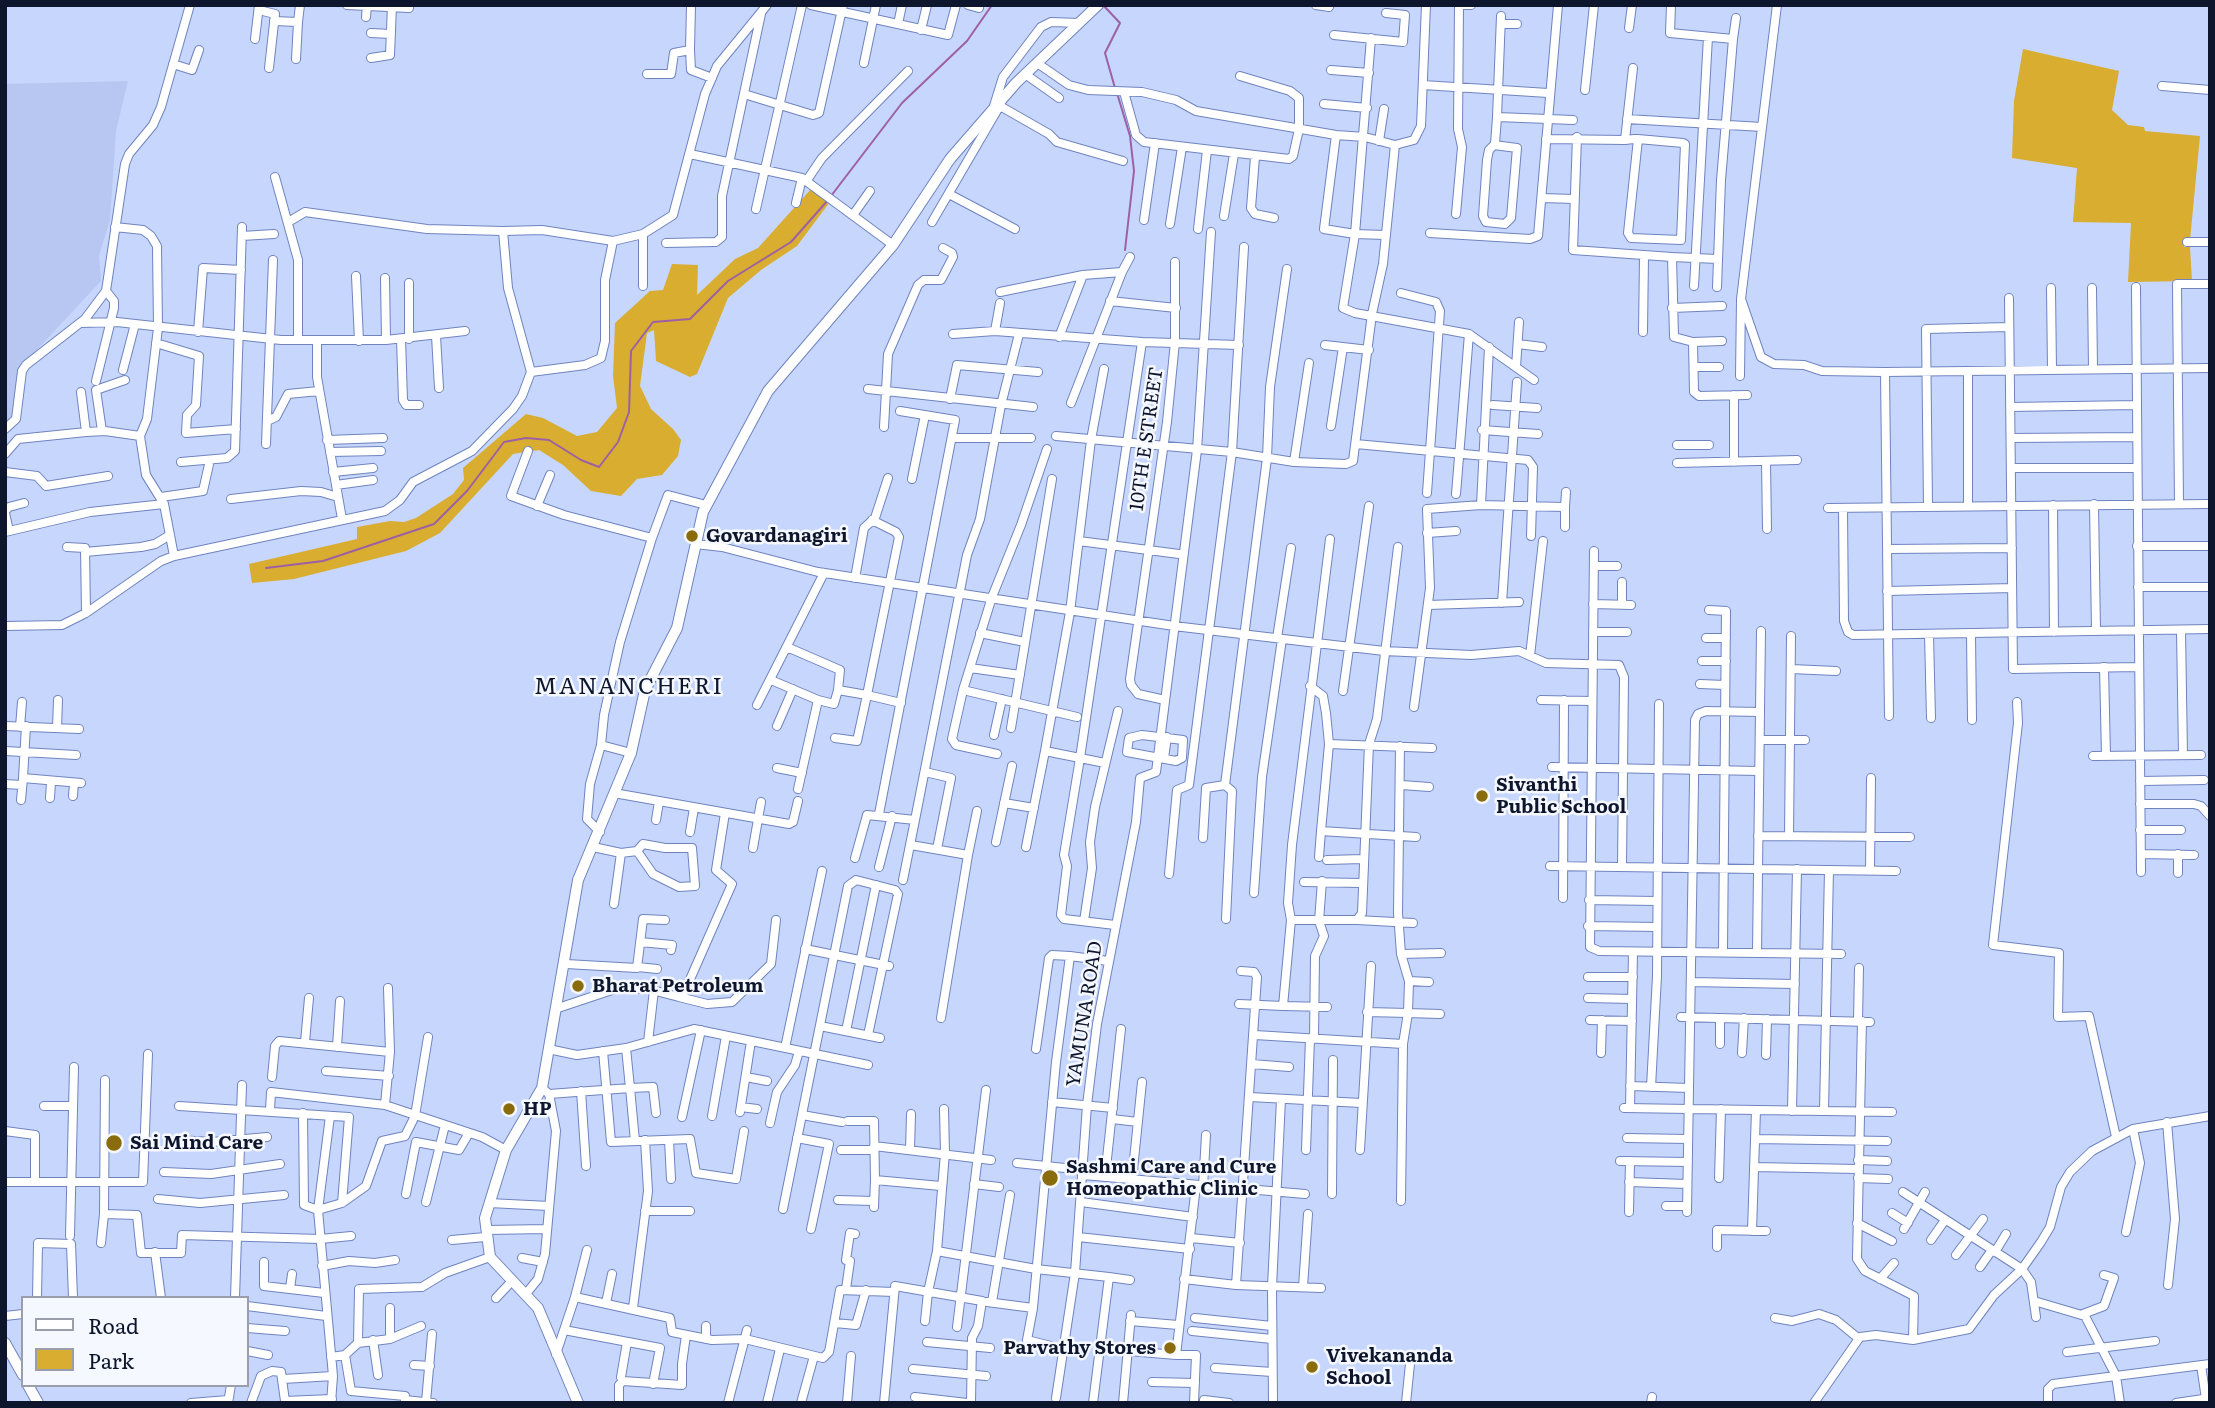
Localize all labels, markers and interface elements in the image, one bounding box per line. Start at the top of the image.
street label: 10TH E STREET [1126,366,1168,512]
place label: Govardanagiri [706,525,848,547]
marker: Govardanagiri [684,528,700,544]
district label: MANANCHERI [535,673,723,701]
place label: Sivanthi Public School [1496,774,1626,818]
marker: Sivanthi Public School [1474,788,1490,804]
street label: YAMUNA ROAD [1062,939,1108,1089]
place label: Bharat Petroleum [592,975,764,997]
marker: Bharat Petroleum [570,978,586,994]
place label: HP [523,1098,551,1120]
marker: HP [501,1101,517,1117]
place label: Sai Mind Care [130,1132,263,1154]
marker: Sai Mind Care [104,1133,124,1153]
place label: Sashmi Care and Cure Homeopathic Clinic [1066,1156,1276,1200]
marker: Sashmi Care and Cure Homeopathic Clinic [1040,1168,1060,1188]
legend [21,1296,248,1387]
text: Road [88,1309,139,1340]
place label: Parvathy Stores [1003,1337,1156,1359]
marker: Parvathy Stores [1162,1340,1178,1356]
text: Park [88,1344,134,1375]
place label: Vivekananda School [1326,1345,1453,1389]
marker: Vivekananda School [1304,1359,1320,1375]

